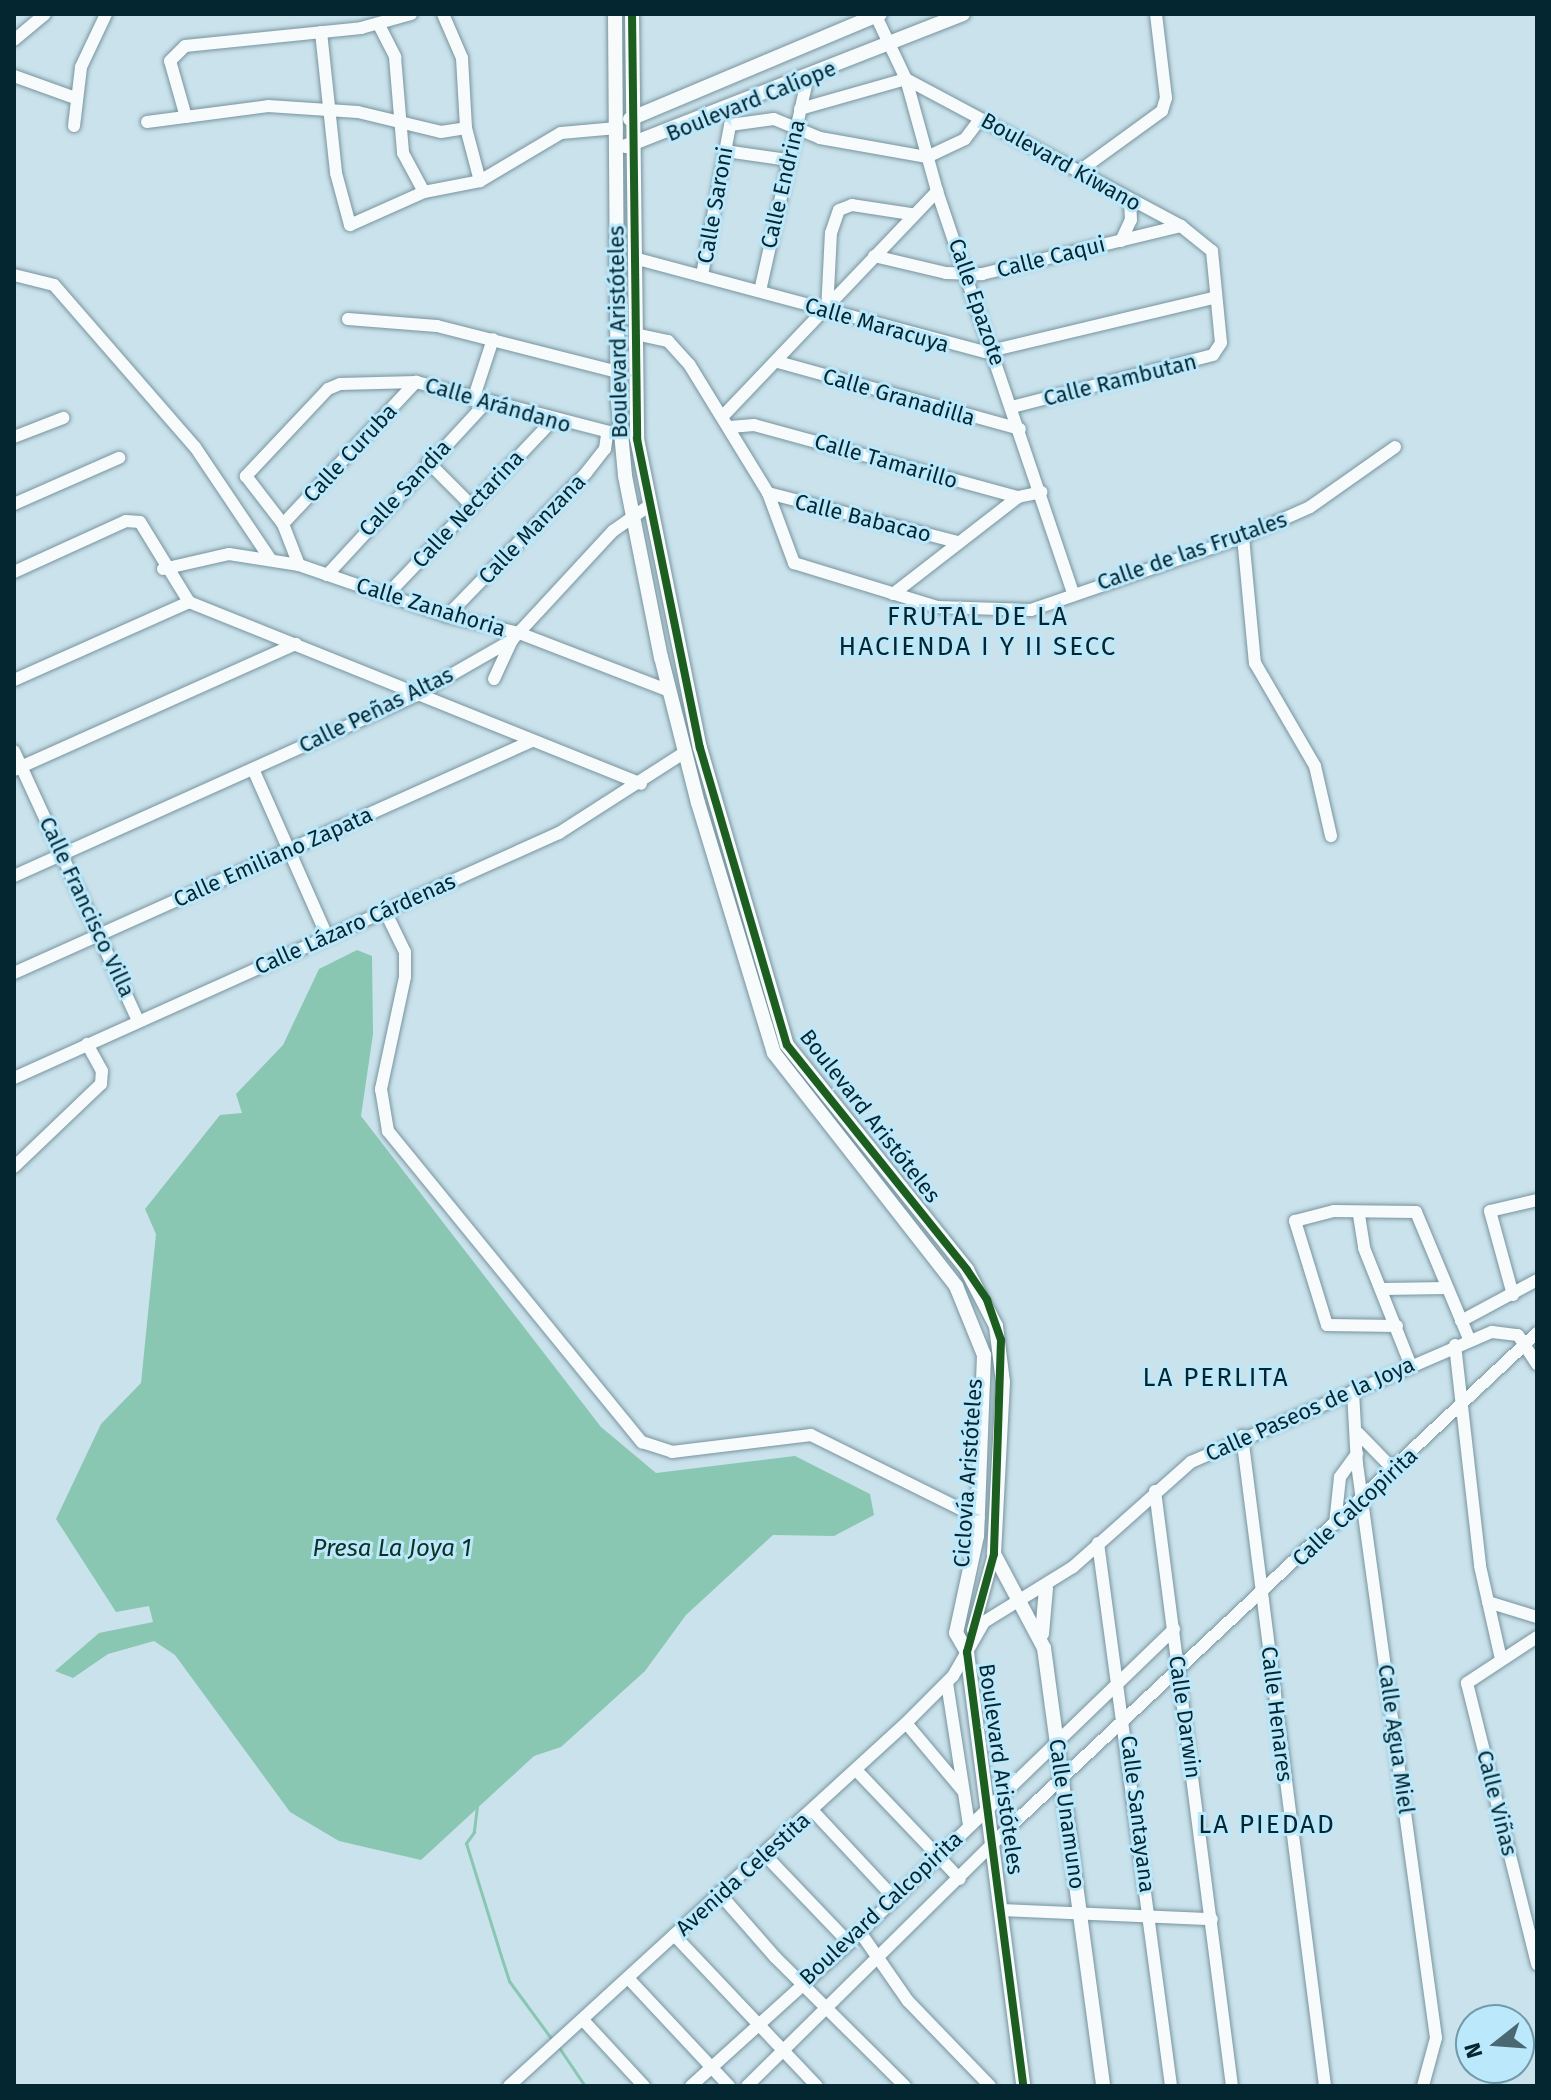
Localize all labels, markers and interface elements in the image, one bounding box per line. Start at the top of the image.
street label: Boulevard Calíope [662,55,840,147]
street label: Boulevard Kiwano [976,107,1146,217]
street label: Calle Endrina [755,117,811,251]
street label: Calle Saroni [692,145,738,265]
street label: Boulevard Aristóteles [603,225,633,439]
street label: Calle Caqui [994,231,1108,283]
street label: Calle Epazote [943,235,1011,369]
street label: Calle Maracuya [802,292,952,358]
street label: Calle Rambutan [1041,348,1199,412]
street label: Calle Granadilla [820,363,978,431]
street label: Calle Arándano [422,372,574,438]
street label: Calle Curuba [298,398,402,508]
street label: Calle Tamarillo [811,428,961,494]
street label: Calle Sandia [354,434,456,542]
street label: Calle Nectarina [407,445,529,573]
street label: Calle Manzana [473,469,591,589]
street label: Calle Babacao [792,488,934,548]
street label: Calle de las Frutales [1094,506,1290,596]
street label: Calle Zanahoria [353,572,509,642]
district label: FRUTAL DE LA HACIENDA I Y II SECC [839,601,1117,662]
street label: Calle Peñas Altas [295,661,457,759]
street label: Calle Emiliano Zapata [169,801,377,913]
street label: Calle Francisco Villa [34,813,140,1001]
street label: Calle Lázaro Cárdenas [251,868,459,980]
street label: Boulevard Aristóteles [794,1024,946,1208]
street label: Calle Paseos de la Joya [1201,1351,1419,1467]
district label: LA PERLITA [1142,1362,1290,1394]
street label: Ciclovía Aristóteles [948,1378,988,1568]
street label: Calle Calcopirita [1287,1442,1423,1572]
water label: Presa La Joya 1 [313,1535,471,1563]
street label: Calle Henares [1256,1645,1298,1783]
street label: Calle Darwin [1163,1654,1207,1780]
street label: Boulevard Aristóteles [973,1662,1029,1876]
street label: Calle Agua Miel [1372,1663,1420,1815]
street label: Calle Santayana [1115,1734,1161,1894]
street label: Calle Unamuno [1043,1737,1091,1891]
street label: Calle Viñas [1471,1748,1523,1858]
street label: Avenida Celestita [670,1807,816,1941]
district label: LA PIEDAD [1198,1809,1336,1841]
street label: Boulevard Calcopirita [794,1826,968,1990]
north arrow [1455,2004,1535,2084]
text: N [1458,2040,1489,2062]

